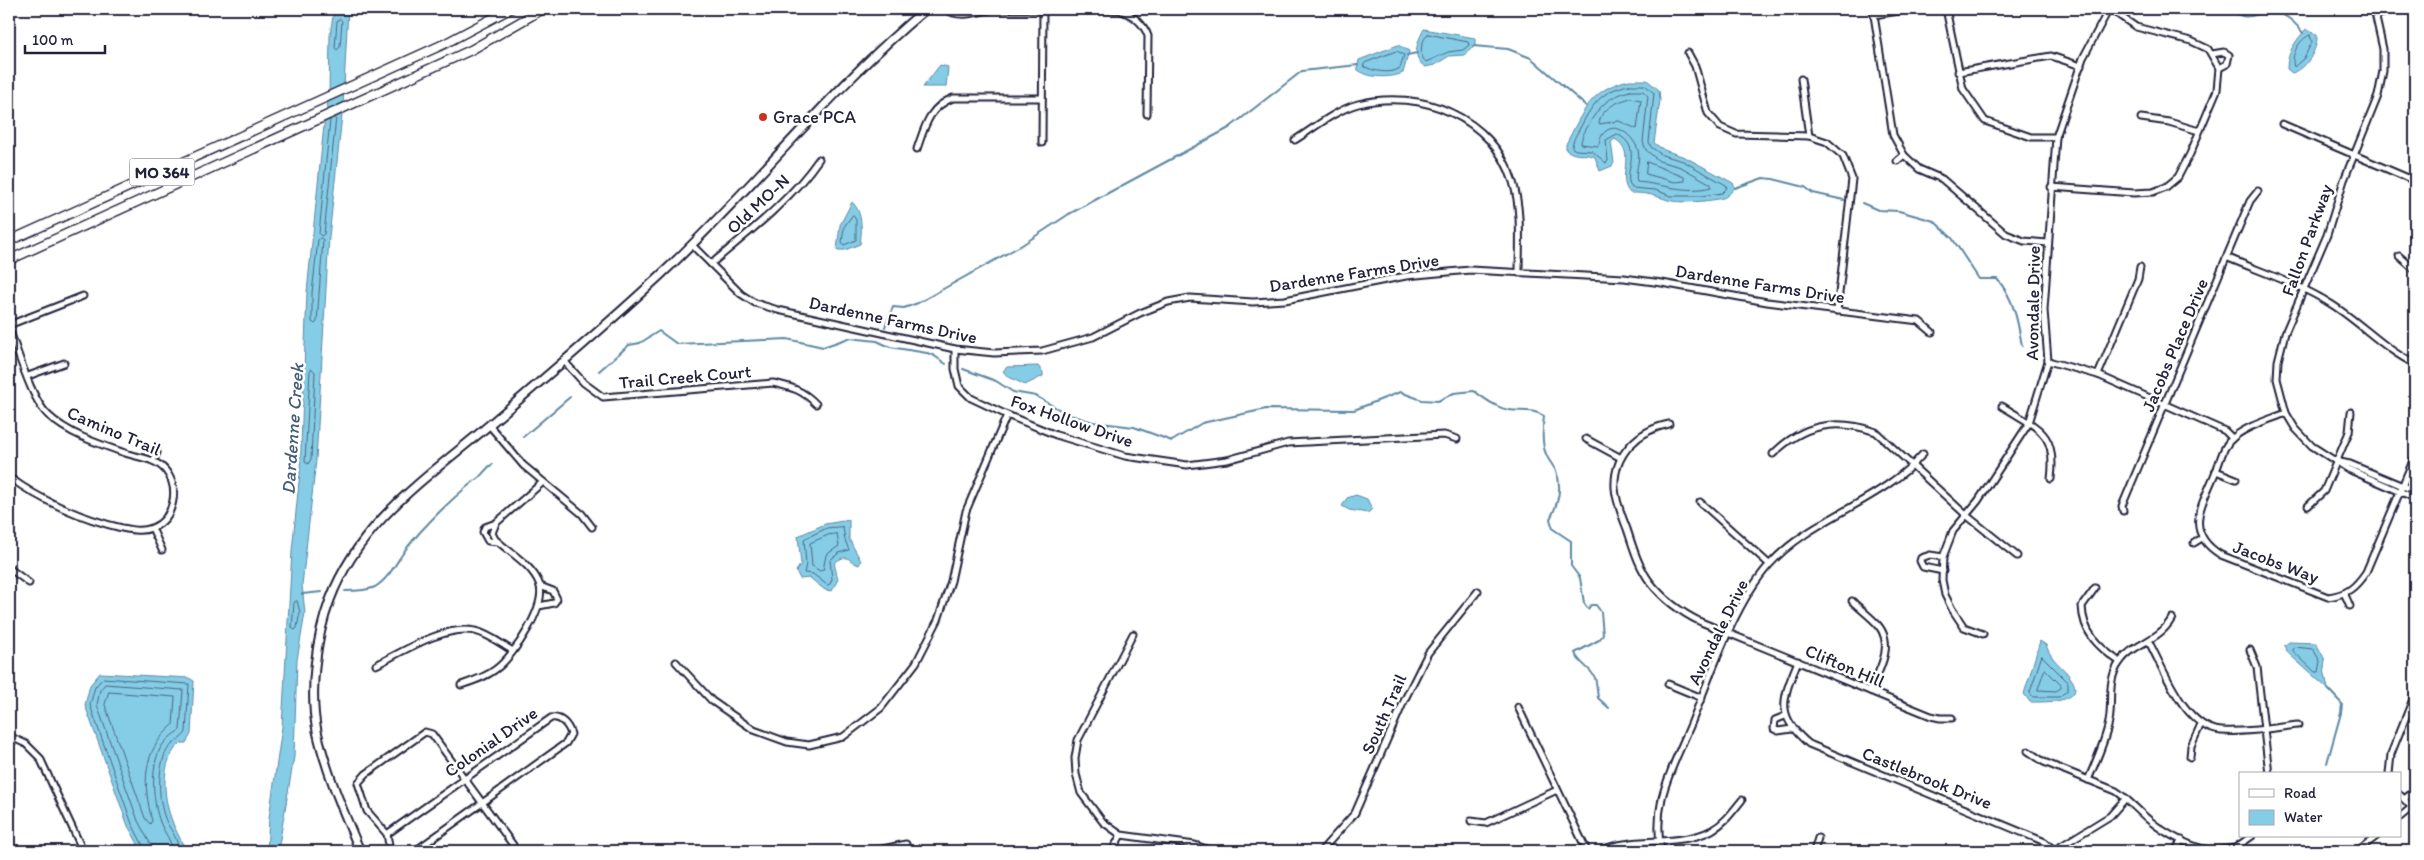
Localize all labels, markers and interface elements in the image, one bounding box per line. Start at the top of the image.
scale bar [25,22,105,54]
text: 100 m [32,31,74,49]
place label: Grace PCA [773,106,857,128]
marker: Grace PCA [757,111,769,123]
road number: MO 364 [130,158,194,186]
street label: Old MO-N [722,169,794,239]
street label: Fallon Parkway [2277,181,2338,299]
street label: Avondale Drive [2021,245,2045,361]
street label: Dardenne Farms Drive [1268,249,1440,297]
street label: Dardenne Farms Drive [1674,260,1846,308]
street label: Jacobs Place Drive [2137,275,2213,415]
street label: Dardenne Farms Drive [807,291,979,349]
street label: Trail Creek Court [618,360,752,394]
water label: Dardenne Creek [276,362,309,495]
street label: Fox Hollow Drive [1008,390,1136,452]
street label: Camino Trail [64,401,164,461]
street label: Jacobs Way [2230,536,2322,589]
street label: Avondale Drive [1683,576,1753,688]
street label: Clifton Hill [1802,639,1888,693]
street label: South Trail [1357,670,1411,758]
street label: Colonial Drive [440,702,542,782]
street label: Castlebrook Drive [1859,742,1995,814]
legend [2239,772,2402,838]
text: Road [2284,784,2317,802]
text: Water [2284,808,2323,826]

